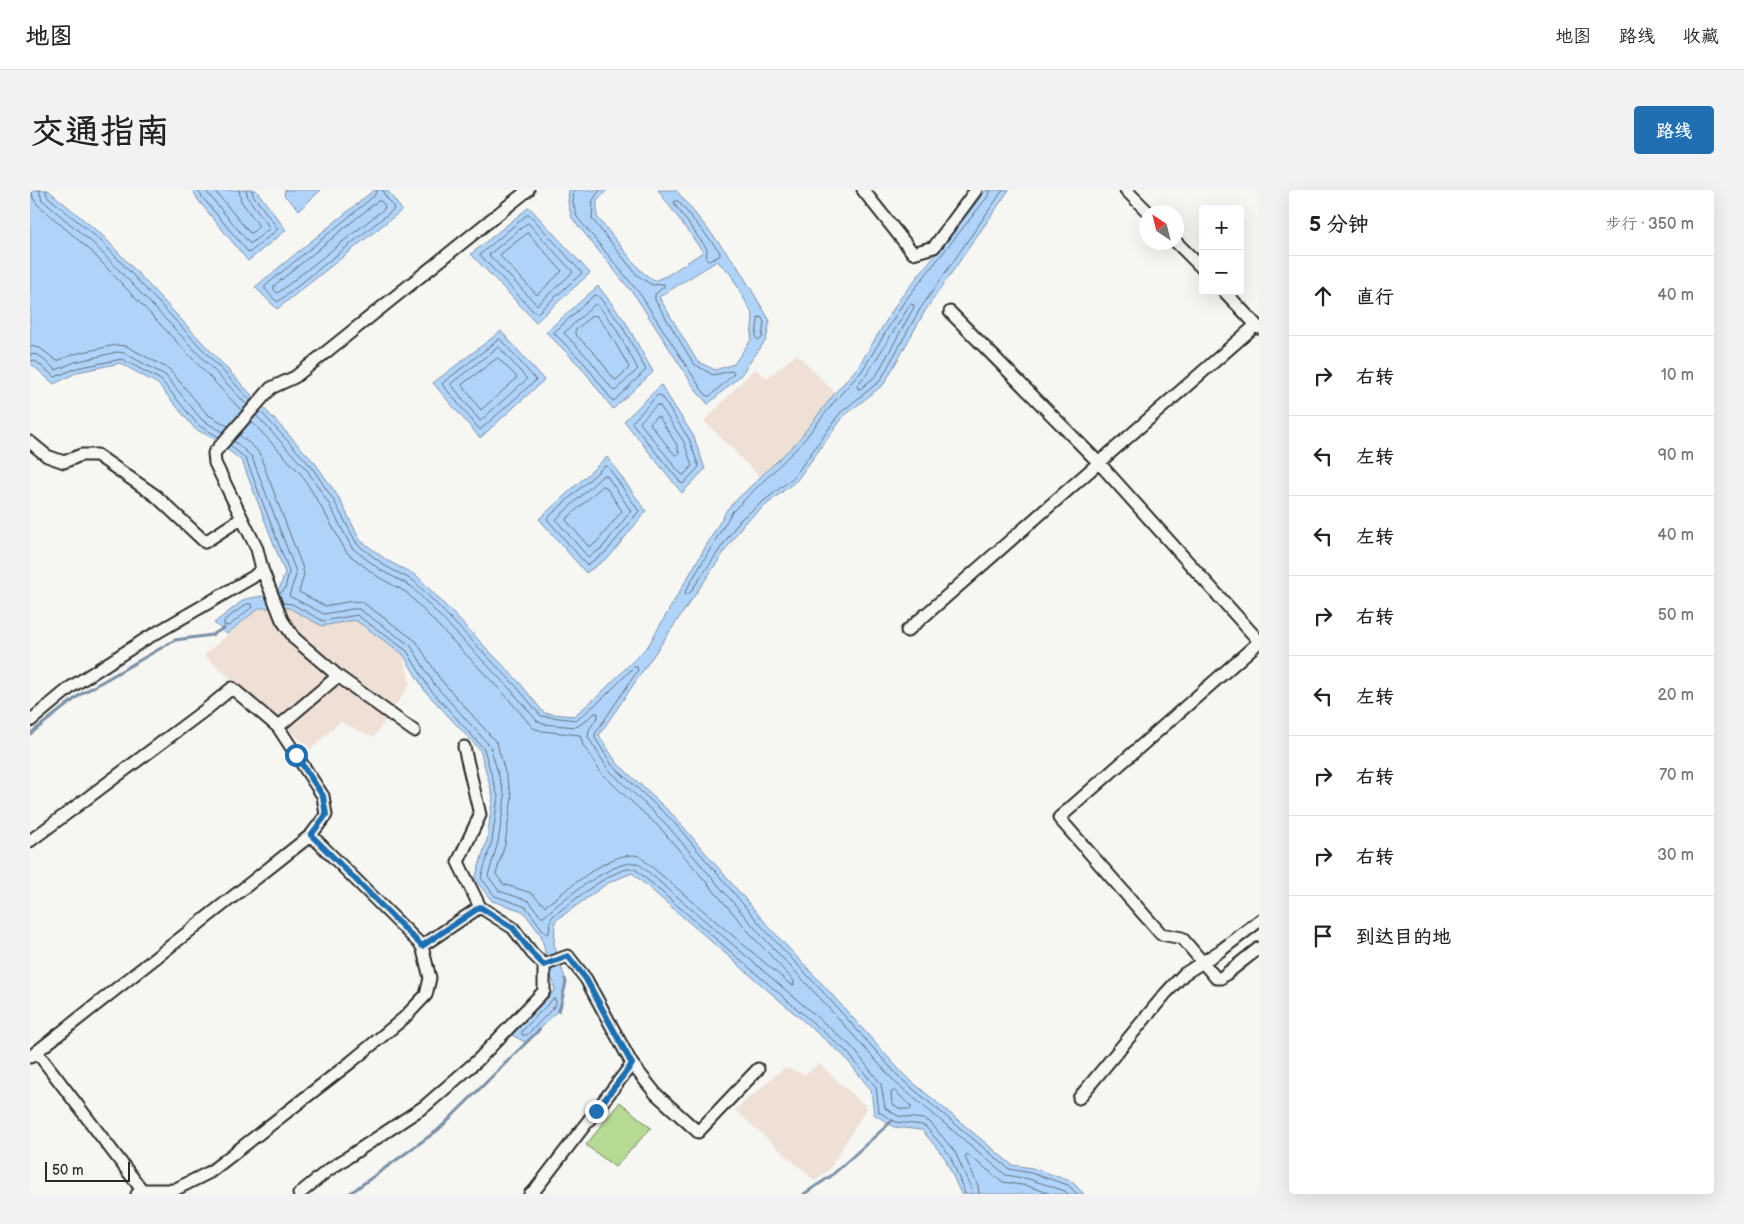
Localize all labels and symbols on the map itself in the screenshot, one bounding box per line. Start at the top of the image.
north arrow [1139,205,1184,250]
route start [285,744,308,767]
route end [585,1100,608,1123]
scale bar [45,1159,130,1182]

